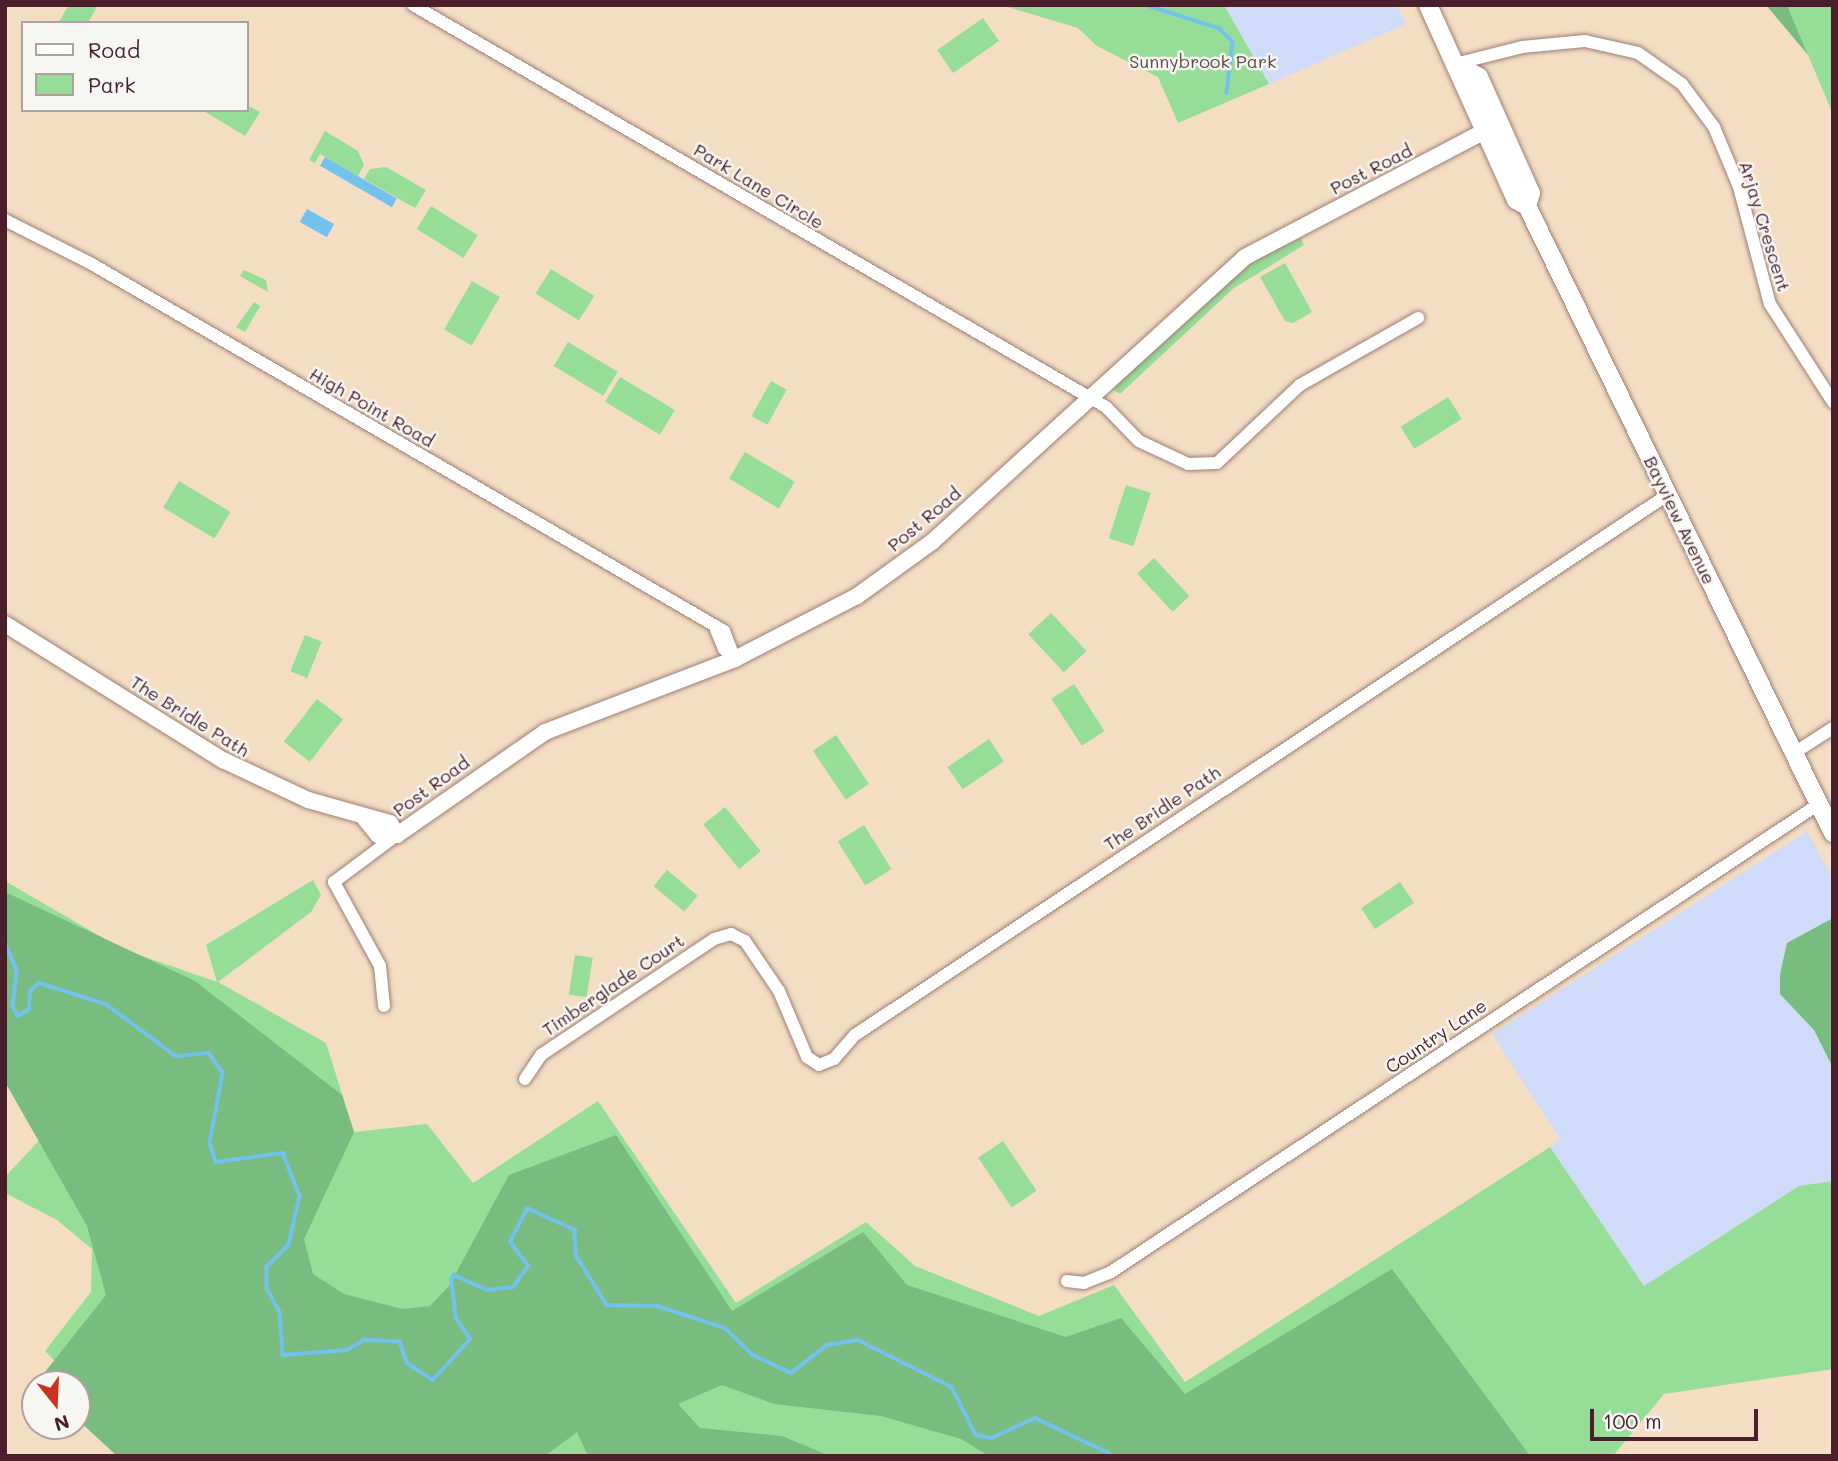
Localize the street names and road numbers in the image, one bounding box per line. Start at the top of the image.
street label: Park Lane Circle [690,139,828,233]
street label: Post Road [1326,139,1416,199]
street label: Arjay Crescent [1735,158,1795,294]
street label: High Point Road [306,363,438,451]
street label: Bayview Avenue [1640,452,1720,588]
street label: Post Road [883,482,965,556]
street label: The Bridle Path [127,671,253,761]
street label: Post Road [389,751,473,821]
street label: The Bridle Path [1100,761,1224,855]
street label: Timberglade Court [538,930,688,1040]
street label: Country Lane [1381,994,1491,1078]

